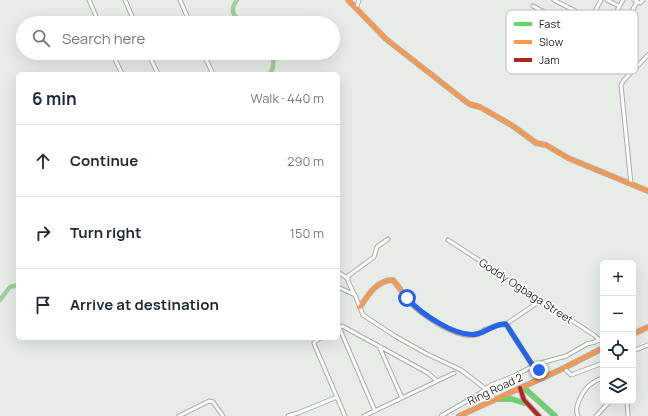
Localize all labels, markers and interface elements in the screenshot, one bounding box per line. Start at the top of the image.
legend [506,10,638,74]
search box [16,16,340,60]
text: Fast [539,16,561,31]
icon: search [30,27,52,49]
text: Search here [62,28,145,49]
text: Slow [539,34,564,49]
text: Jam [539,52,560,67]
text: 6 min [32,87,77,110]
text: Walk · 440 m [251,89,324,107]
icon: ahead [32,150,54,172]
text: Continue [70,150,138,171]
text: 290 m [287,152,324,170]
icon: right [32,222,54,244]
text: Turn right [70,222,141,243]
text: 150 m [290,224,324,242]
street label: Goddy Ogbaga Street [476,254,576,327]
map controls [600,260,636,404]
button: + [600,260,636,296]
route start [398,289,416,307]
icon: arrive [32,294,54,316]
text: Arrive at destination [70,294,219,315]
button: − [600,296,636,332]
button: locate [600,332,636,368]
route end [530,361,548,379]
button: layers [600,368,636,404]
street label: Ring Road 2 [465,369,525,408]

